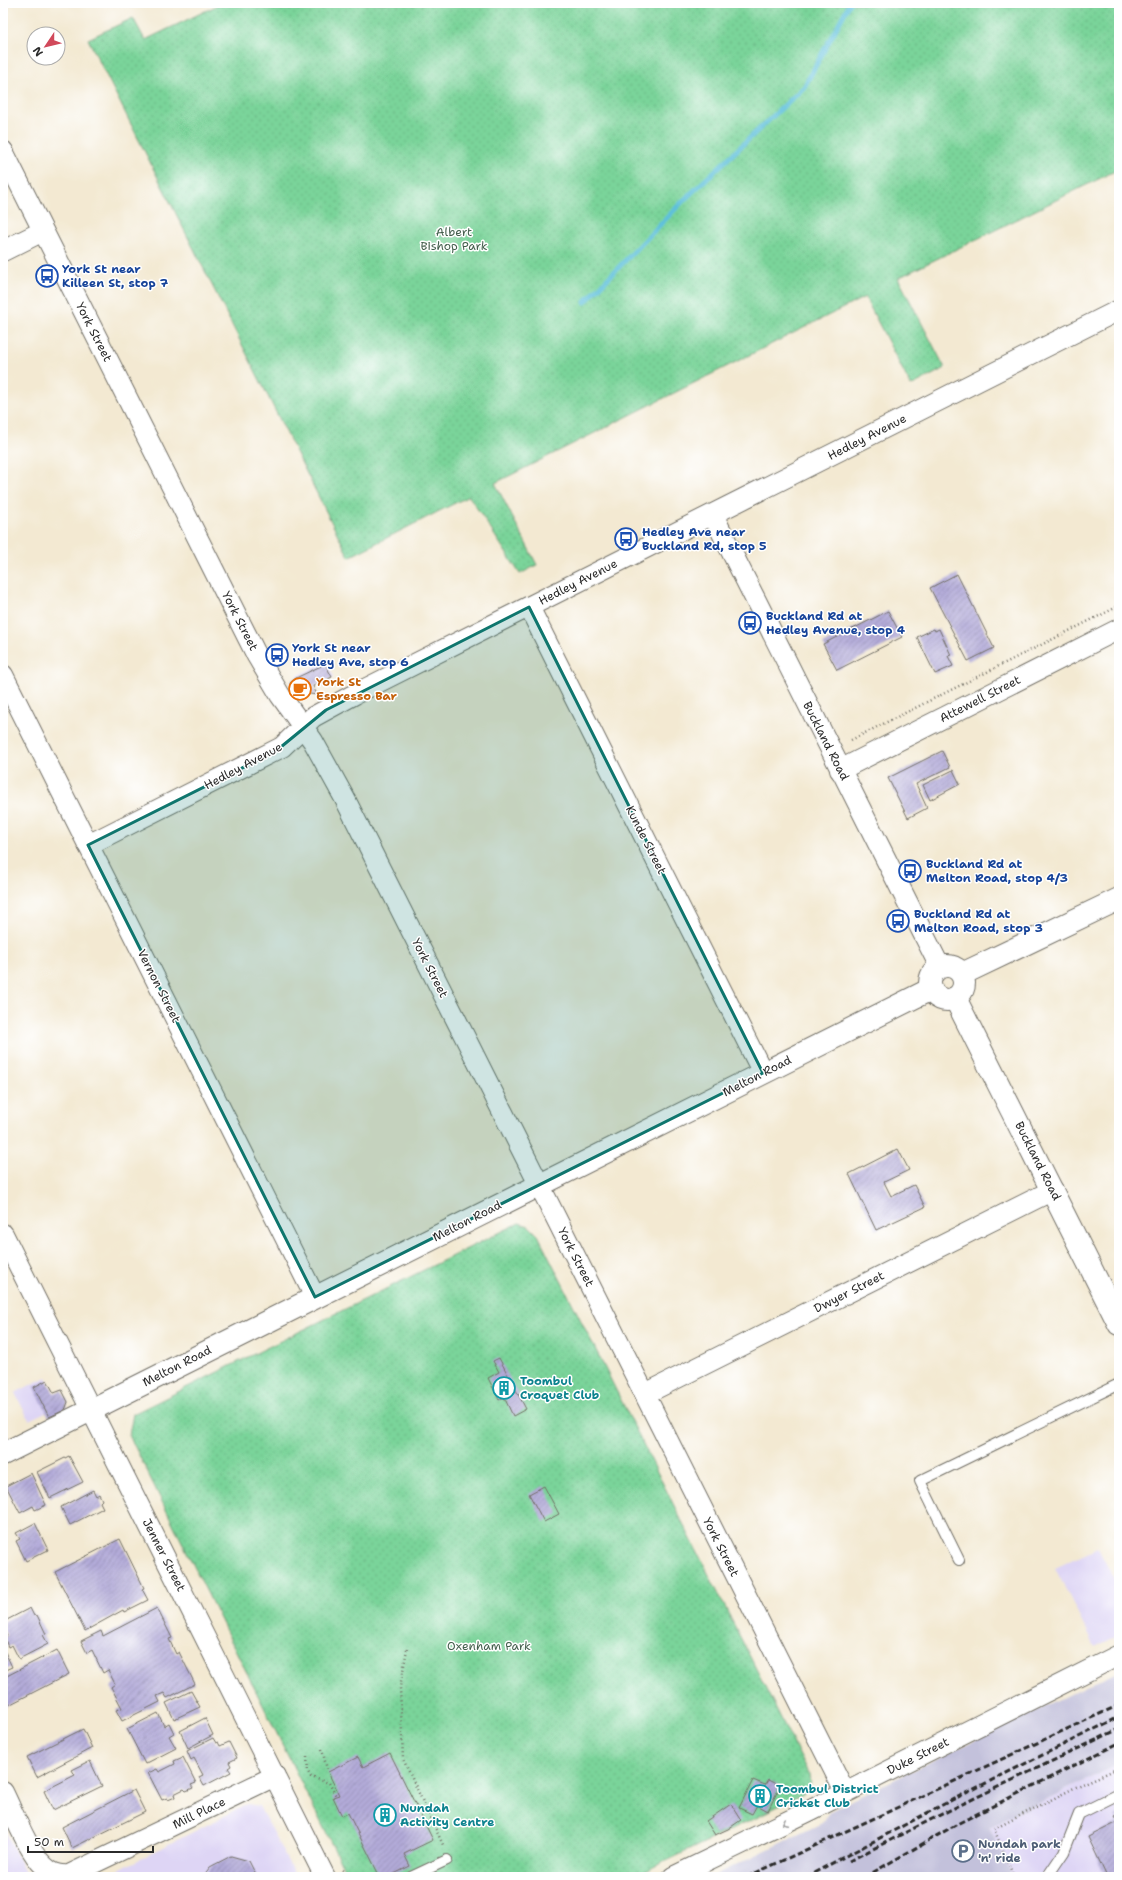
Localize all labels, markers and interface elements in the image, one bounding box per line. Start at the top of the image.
north arrow [26,26,66,66]
text: N [29,43,47,59]
park label: Albert Bishop Park [420,224,488,254]
place label: York St near Killeen St, stop 7 [62,261,169,291]
bus stop icon: York St near Killeen St, stop 7 [34,263,60,289]
street label: York Street [72,300,116,364]
street label: Hedley Avenue [825,410,909,464]
place label: Hedley Ave near Buckland Rd, stop 5 [642,524,767,554]
bus stop icon: Hedley Ave near Buckland Rd, stop 5 [613,526,639,552]
street label: Hedley Avenue [536,555,620,609]
street label: York Street [218,589,262,653]
place label: Buckland Rd at Hedley Avenue, stop 4 [766,608,906,638]
bus stop icon: Buckland Rd at Hedley Avenue, stop 4 [737,610,763,636]
place label: York St near Hedley Ave, stop 6 [292,640,409,670]
bus stop icon: York St near Hedley Ave, stop 6 [264,642,290,668]
street label: Attewell Street [937,672,1023,726]
place label: York St Espresso Bar [316,674,398,704]
cafe icon: York St Espresso Bar [287,676,313,702]
street label: Buckland Road [799,699,853,784]
street label: Hedley Avenue [201,739,285,793]
street label: Kunde Street [622,803,670,877]
place label: Buckland Rd at Melton Road, stop 4/3 [926,856,1068,886]
bus stop icon: Buckland Rd at Melton Road, stop 4/3 [897,858,923,884]
place label: Buckland Rd at Melton Road, stop 3 [914,906,1043,936]
bus stop icon: Buckland Rd at Melton Road, stop 3 [885,908,911,934]
street label: York Street [408,936,452,1000]
street label: Vernon Street [134,947,184,1025]
street label: Melton Road [720,1052,795,1100]
street label: Buckland Road [1011,1119,1065,1204]
street label: Melton Road [430,1197,505,1245]
street label: York Street [554,1225,598,1289]
street label: Dwyer Street [811,1267,887,1317]
street label: Melton Road [140,1342,215,1390]
place label: Toombul Croquet Club [520,1373,599,1403]
building icon: Toombul Croquet Club [491,1375,517,1401]
street label: York Street [699,1515,743,1579]
street label: Jenner Street [139,1516,189,1594]
park label: Oxenham Park [447,1638,531,1654]
street label: Duke Street [884,1734,952,1778]
place label: Toombul District Cricket Club [776,1781,879,1811]
building icon: Toombul District Cricket Club [747,1783,773,1809]
street label: Mill Place [170,1793,228,1833]
place label: Nundah Activity Centre [400,1800,494,1830]
building icon: Nundah Activity Centre [372,1802,398,1828]
one-way arrow [782,1818,789,1825]
scale bar [28,1828,153,1854]
text: 50 m [34,1834,64,1850]
place label: Nundah park 'n' ride [978,1836,1061,1866]
parking icon: Nundah park 'n' ride [950,1838,976,1864]

